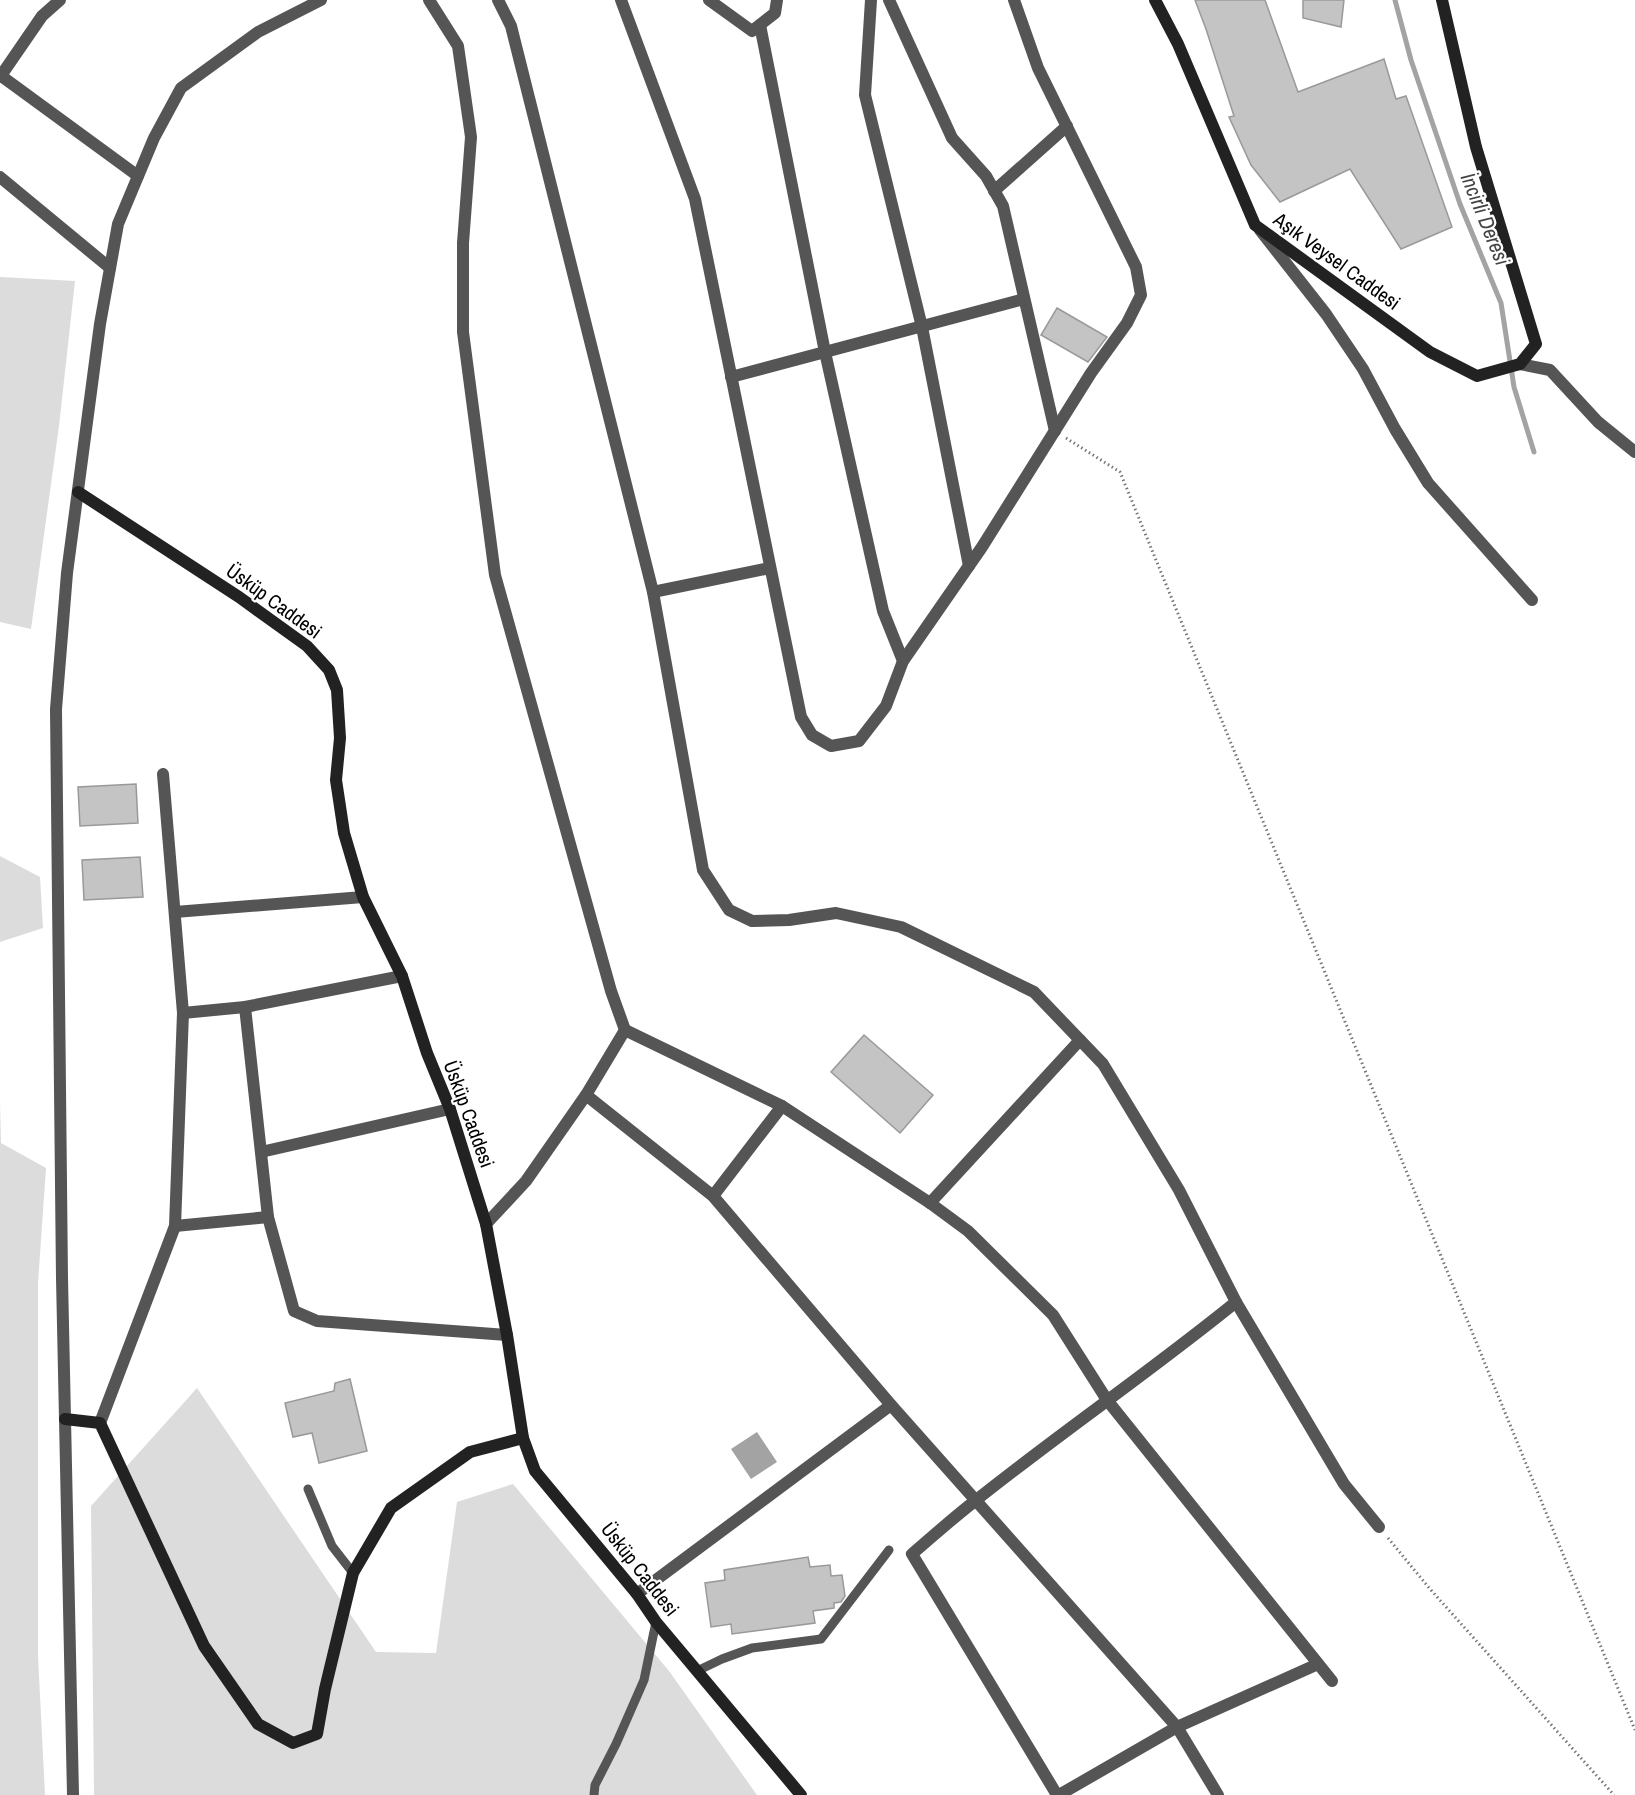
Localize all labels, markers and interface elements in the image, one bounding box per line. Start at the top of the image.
water label: İncirli Deresi [1454,168,1517,270]
street label: Aşık Veysel Caddesi [1268,205,1406,316]
street label: Üsküp Caddesi [221,557,328,644]
street label: Üsküp Caddesi [438,1057,501,1171]
street label: Üsküp Caddesi [595,1516,686,1621]

